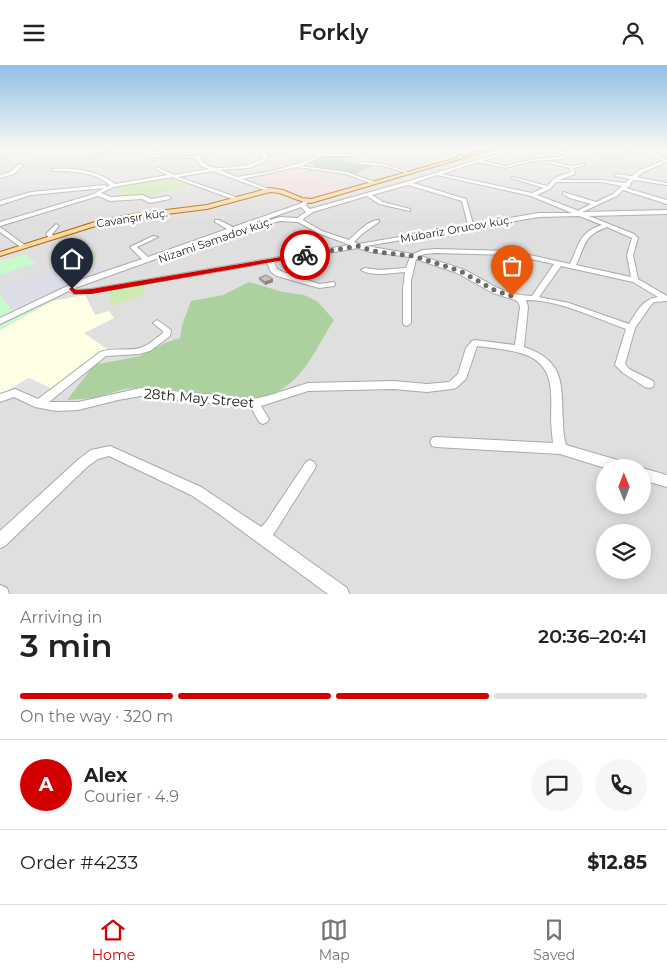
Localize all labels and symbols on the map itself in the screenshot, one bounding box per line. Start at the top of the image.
street label: Cavanşır küç. [95,205,169,231]
street label: Mübariz Orucov küç. [399,212,513,246]
street label: Nizami Səmədov küç. [157,214,273,266]
courier [280,230,330,280]
pin [51,238,93,289]
pin [491,245,533,296]
street label: 28th May Street [143,384,255,412]
north arrow [596,459,651,514]

